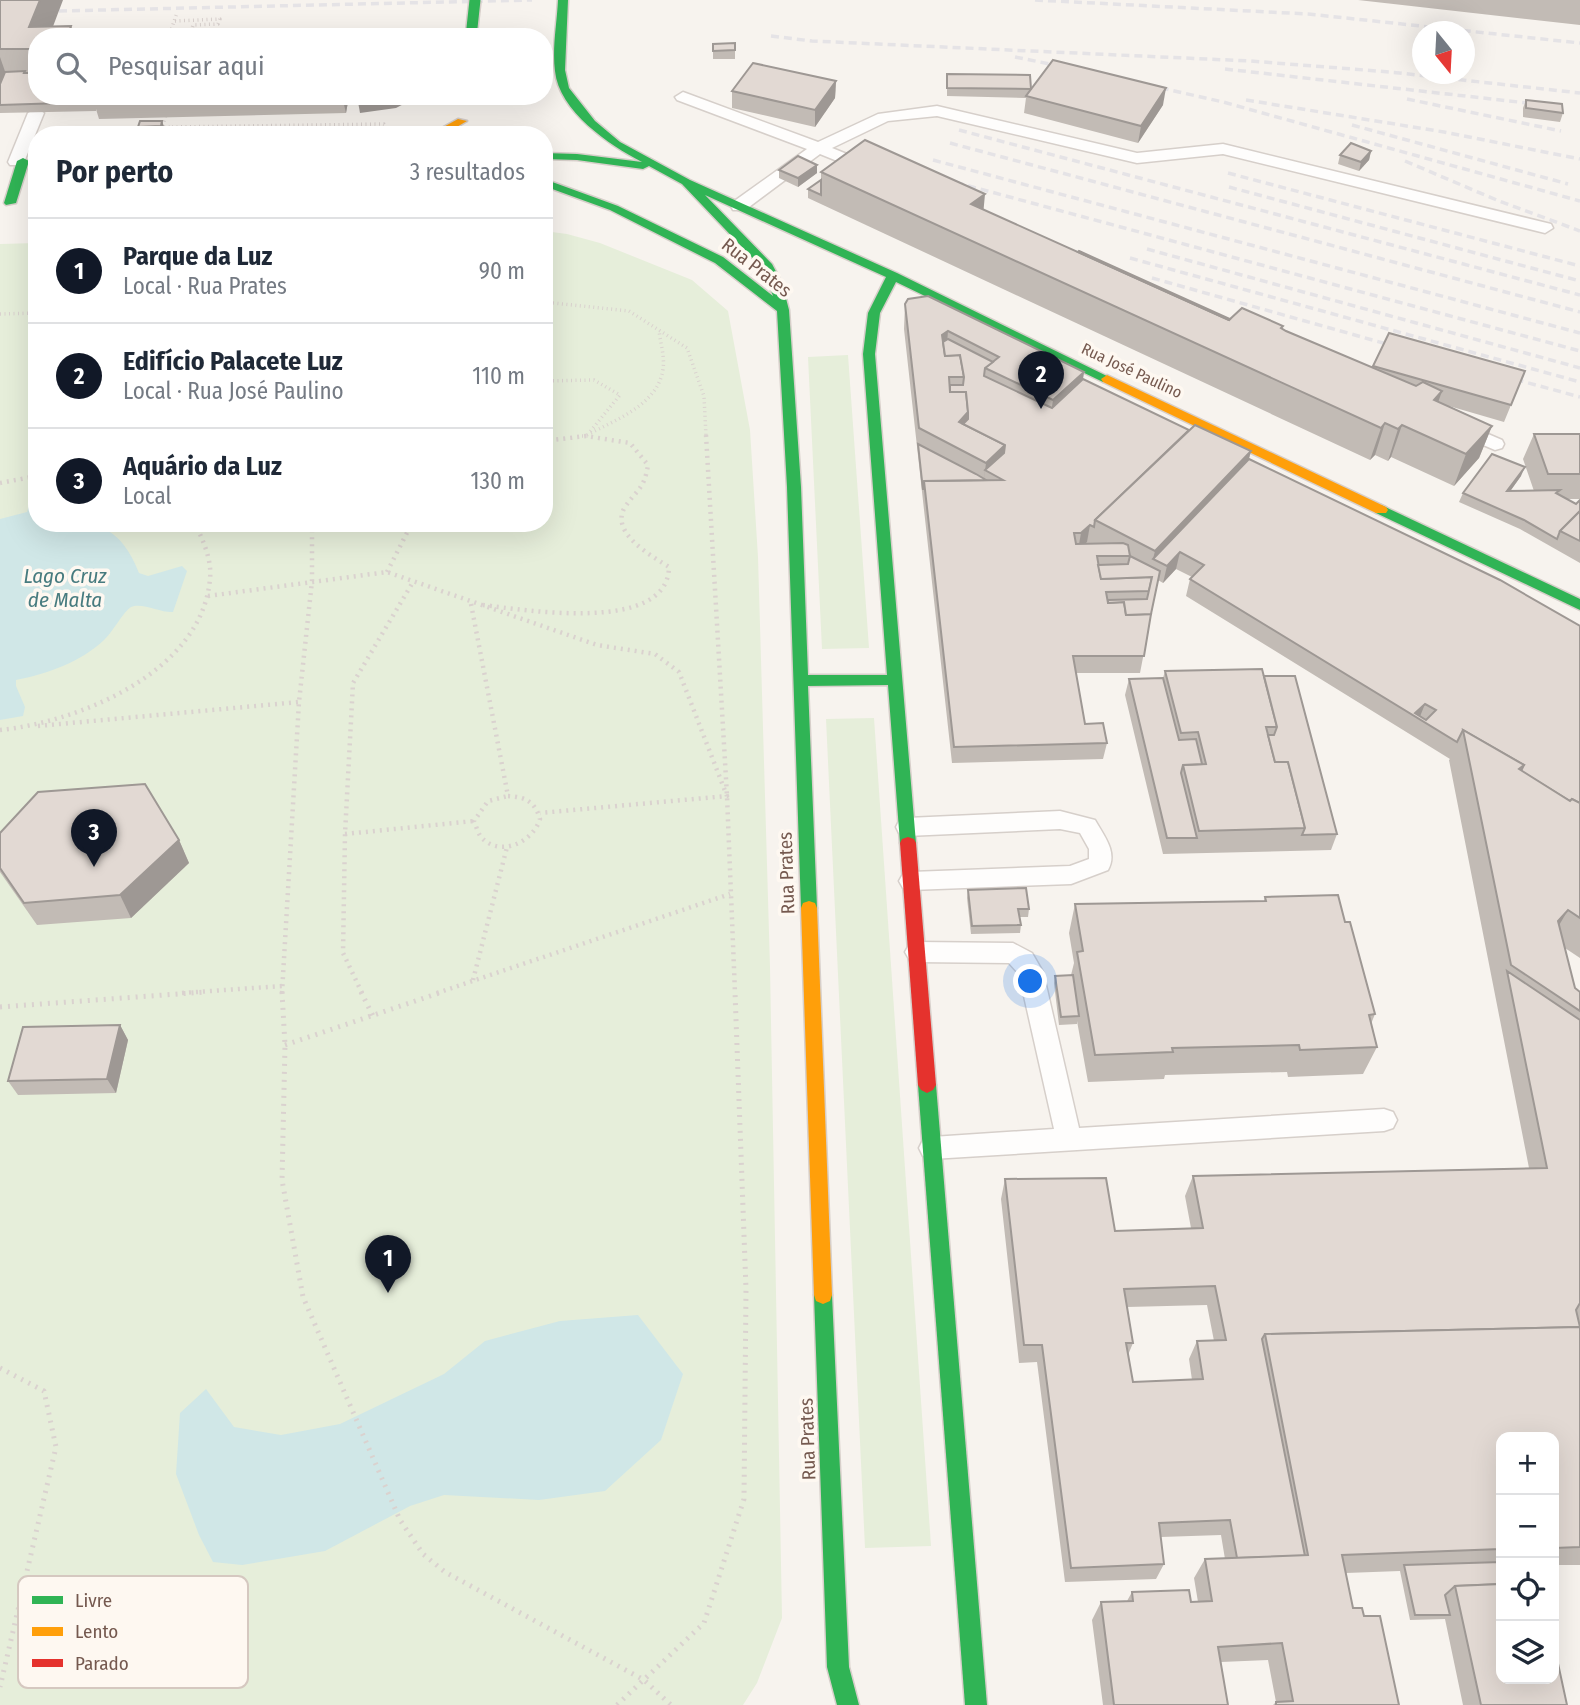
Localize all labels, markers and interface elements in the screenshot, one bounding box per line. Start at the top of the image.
north arrow [1412,21,1475,84]
search box [28,28,553,105]
icon: search [52,48,90,86]
text: Pesquisar aqui [108,51,265,82]
text: Por perto [56,154,173,190]
text: 3 resultados [410,158,525,186]
street label: Rua Prates [717,233,796,302]
text: Parque da Luz [123,241,272,272]
text: 1 [74,257,84,285]
text: 90 m [479,257,525,285]
text: Local · Rua Prates [123,272,287,300]
street label: Rua José Paulino [1078,339,1185,402]
text: Edifício Palacete Luz [123,346,343,377]
pin: 2 [1018,351,1064,409]
text: 2 [74,362,84,390]
text: 110 m [472,362,525,390]
text: Local · Rua José Paulino [123,377,344,405]
text: Aquário da Luz [123,451,282,482]
text: 3 [74,467,84,495]
text: 130 m [471,467,525,495]
text: Local [123,482,172,510]
water label: Lago Cruz de Malta [23,563,107,613]
pin: 3 [71,809,117,867]
street label: Rua Prates [774,831,799,915]
your location [1013,964,1047,998]
pin: 1 [365,1235,411,1293]
street label: Rua Prates [795,1397,820,1481]
map controls [1496,1432,1559,1684]
button: + [1496,1432,1559,1495]
button: − [1496,1495,1559,1558]
button: locate [1496,1558,1559,1621]
legend [18,1576,248,1688]
text: Livre [75,1589,112,1612]
text: Lento [75,1620,118,1643]
button: layers [1496,1621,1559,1684]
text: Parado [75,1652,129,1675]

